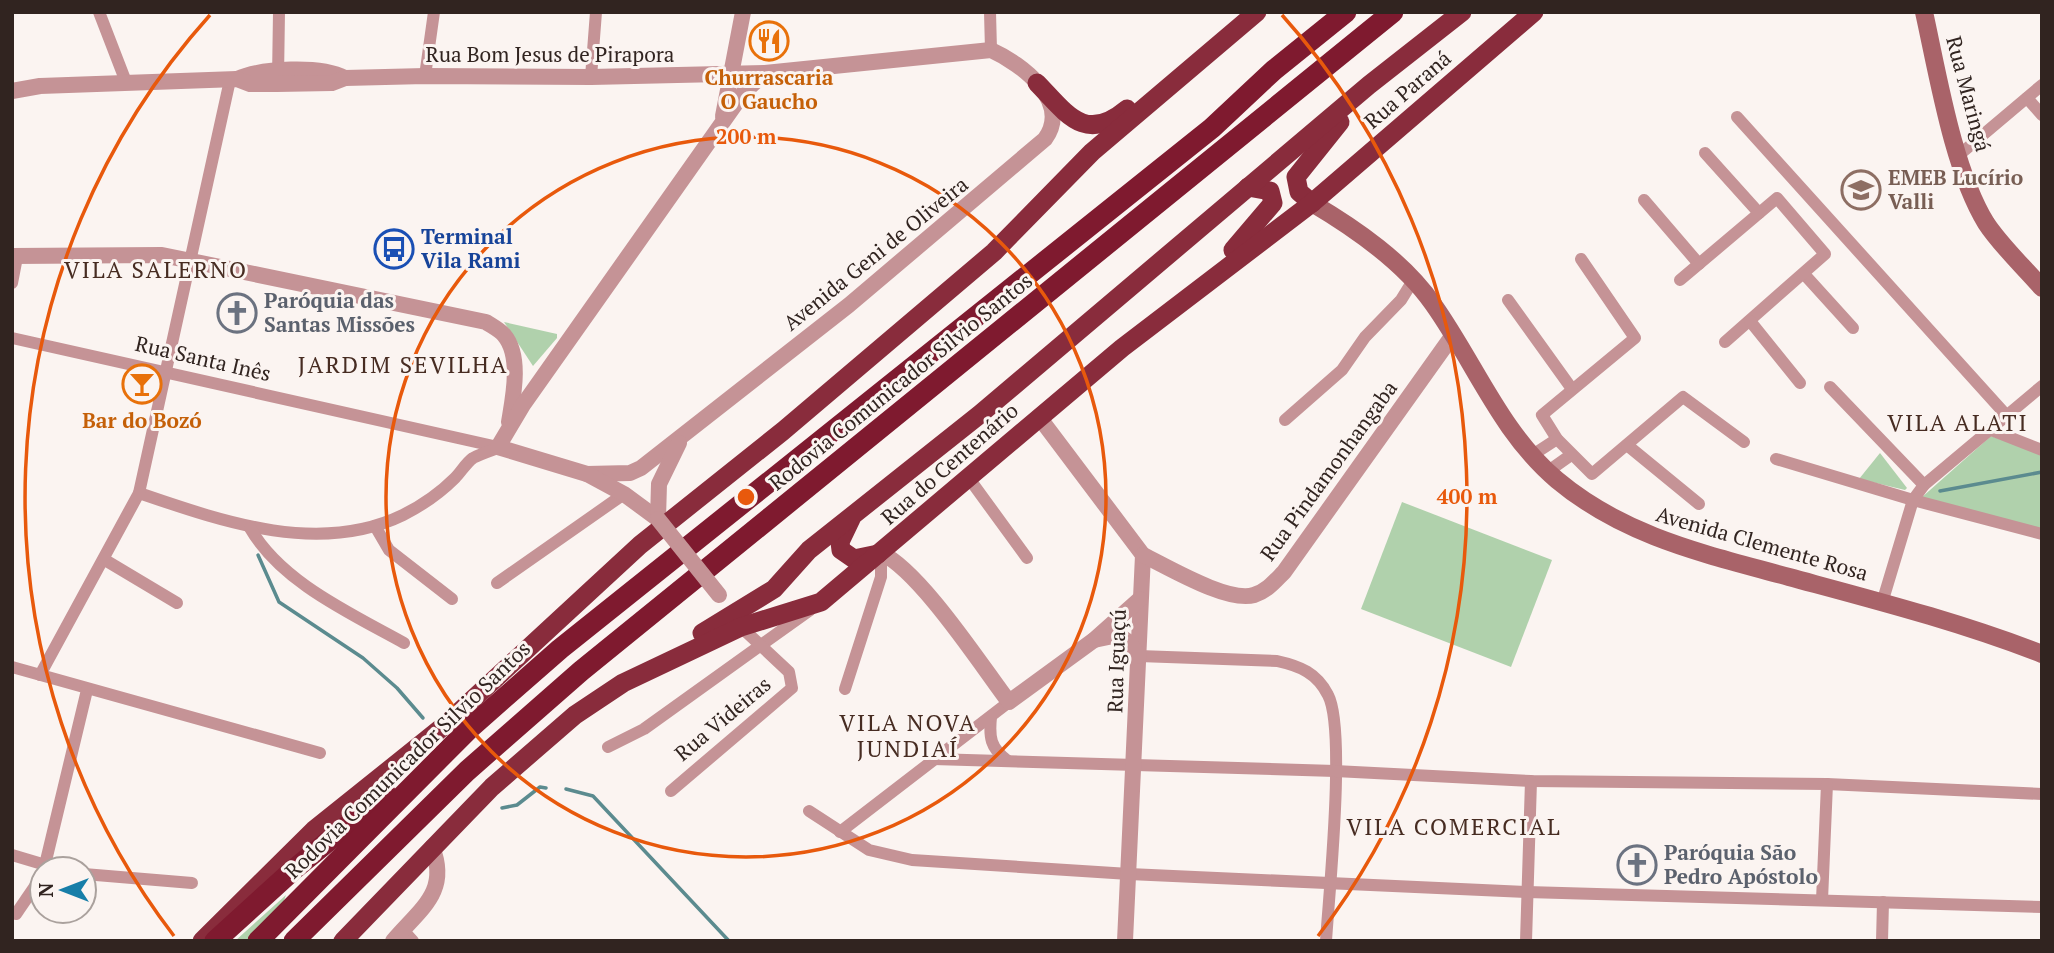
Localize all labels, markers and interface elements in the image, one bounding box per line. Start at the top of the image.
restaurant icon: Churrascaria O Gaucho [748,20,790,62]
street label: Rua Maringá [1940,33,1998,155]
street label: Rua Bom Jesus de Pirapora [426,40,675,68]
street label: Rua Paraná [1358,44,1457,135]
place label: Churrascaria O Gaucho [704,63,834,115]
text: 200 m [716,122,777,150]
place label: EMEB Lucírio Valli [1888,163,2023,215]
school or university icon: EMEB Lucírio Valli [1840,169,1882,211]
street label: Avenida Geni de Oliveira [777,170,974,336]
place label: Terminal Vila Rami [421,222,520,274]
bus stop icon: Terminal Vila Rami [373,228,415,270]
district label: VILA SALERNO [64,254,248,285]
street label: Rodovia Comunicador Silvio Santos [763,266,1038,496]
place label: Paróquia das Santas Missões [264,286,415,338]
church icon: Paróquia das Santas Missões [216,292,258,334]
street label: Rua Santa Inês [133,329,274,387]
district label: JARDIM SEVILHA [298,349,508,380]
bar icon: Bar do Bozó [121,363,163,405]
street label: Rua Pindamonhangaba [1253,374,1403,566]
street label: Rua do Centenário [875,396,1024,531]
place label: Bar do Bozó [82,406,202,434]
district label: VILA ALATI [1887,407,2029,438]
text: 400 m [1437,482,1498,510]
centre of rings [734,485,758,509]
street label: Avenida Clemente Rosa [1653,499,1872,587]
street label: Rua Iguaçú [1100,608,1132,713]
street label: Rodovia Comunicador Silvio Santos [279,634,536,884]
street label: Rua Videiras [668,670,776,767]
district label: VILA NOVA JUNDIAÍ [839,707,977,764]
district label: VILA COMERCIAL [1346,811,1562,842]
place label: Paróquia São Pedro Apóstolo [1664,838,1818,890]
church icon: Paróquia São Pedro Apóstolo [1616,844,1658,886]
north arrow [28,855,98,925]
text: N [33,882,58,897]

